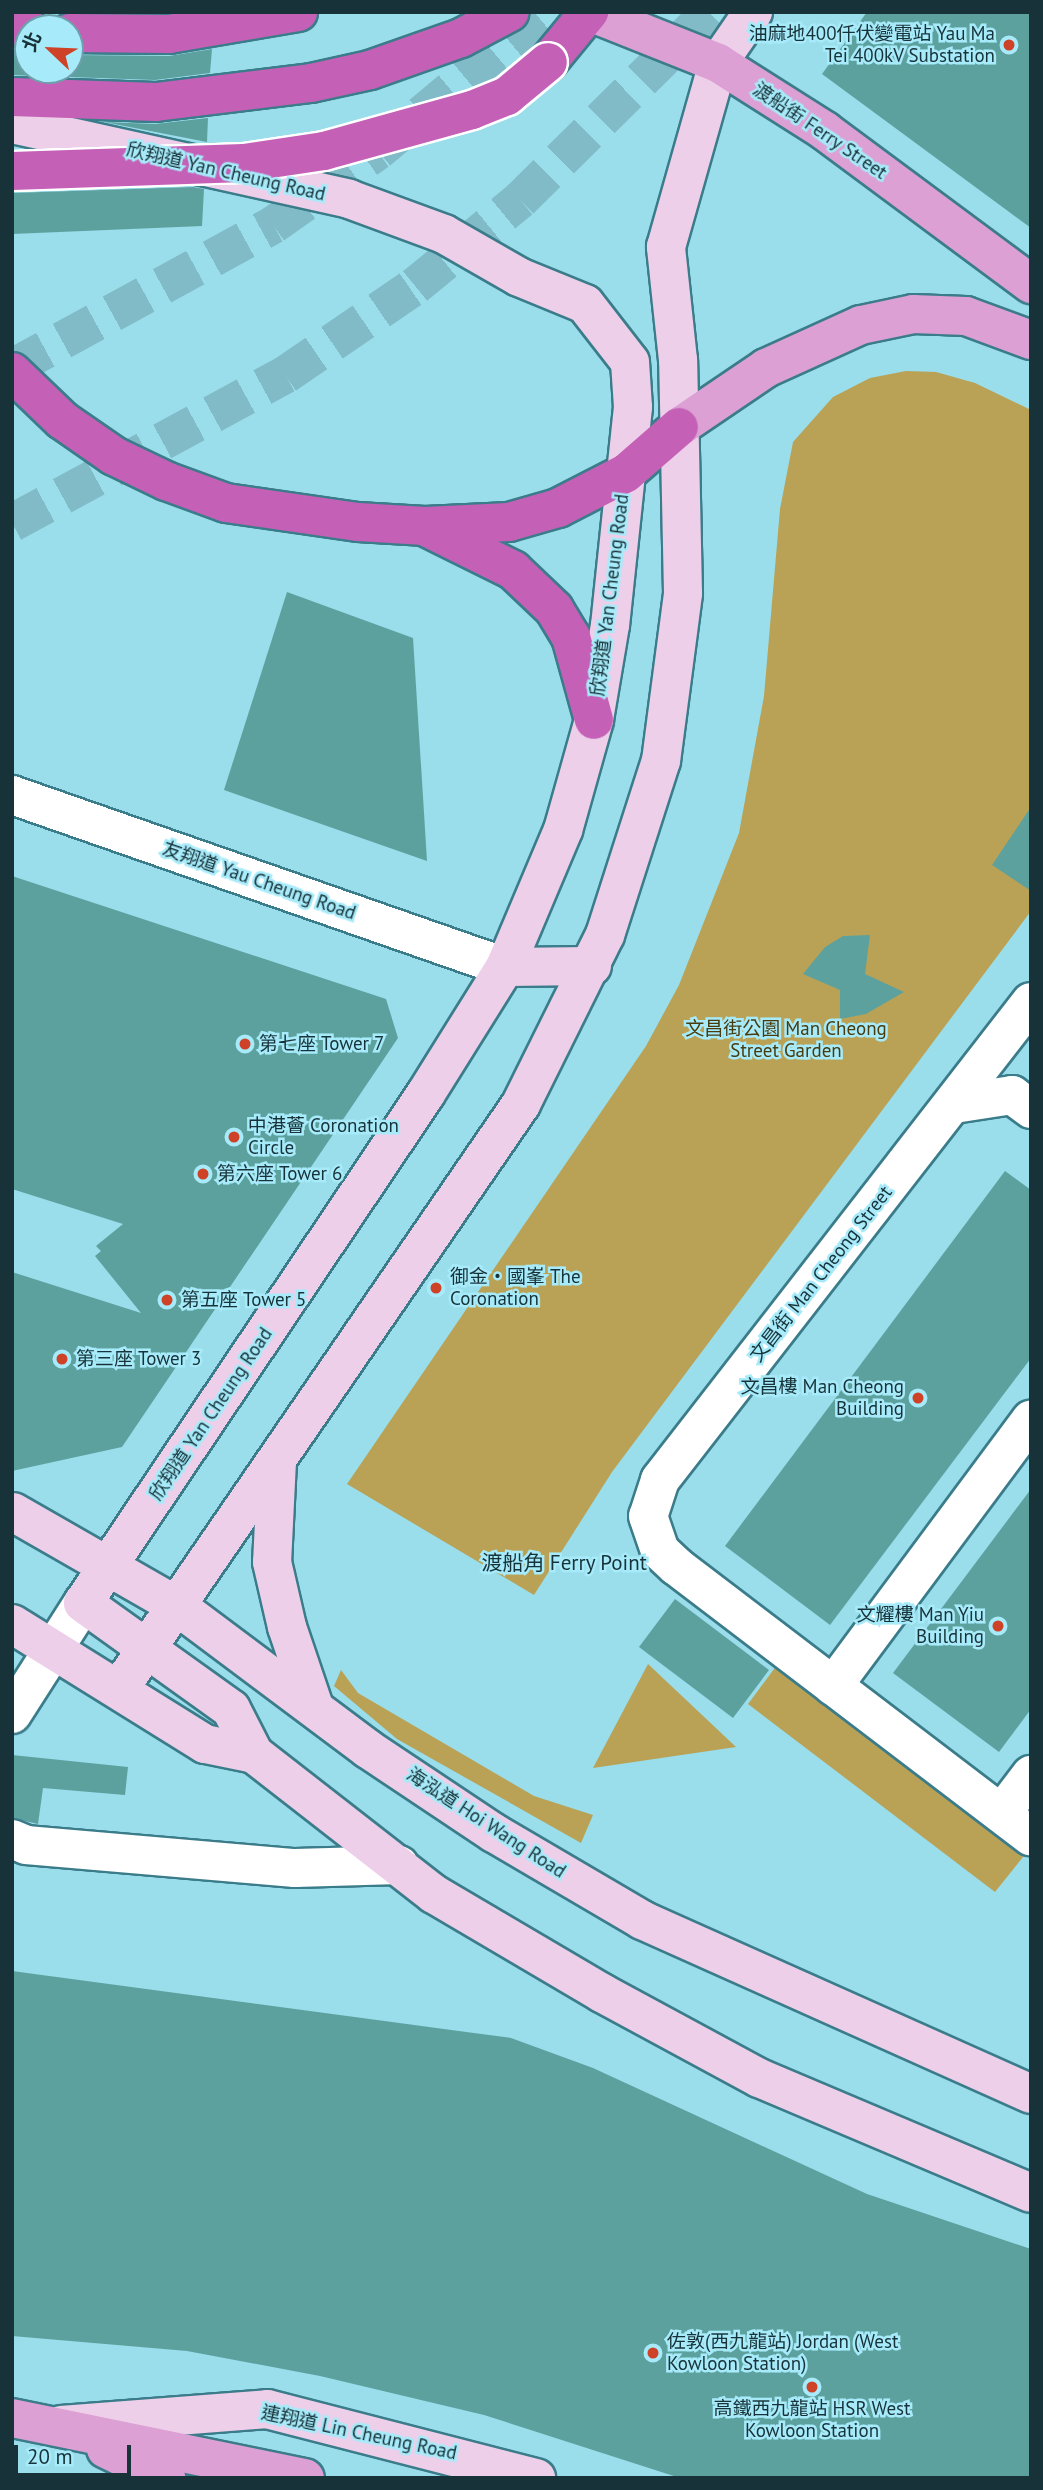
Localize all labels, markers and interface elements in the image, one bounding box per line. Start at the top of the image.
north arrow [14,14,84,84]
place label: 油麻地400仟伏變電站 Yau Ma Tei 400kV Substation [748,23,995,67]
text: 北 [17,28,46,55]
marker: 油麻地400仟伏變電站 Yau Ma Tei 400kV Substation [1001,37,1017,53]
street label: 渡船街 Ferry Street [749,78,891,184]
street label: 欣翔道 Yan Cheung Road [124,138,328,206]
street label: 欣翔道 Yan Cheung Road [586,493,634,697]
street label: 友翔道 Yau Cheung Road [159,837,359,925]
park label: 文昌街公園 Man Cheong Street Garden [685,1018,887,1062]
place label: 第七座 Tower 7 [259,1033,384,1055]
marker: 第七座 Tower 7 [237,1036,253,1052]
place label: 中港薈 Coronation Circle [248,1115,399,1159]
marker: 中港薈 Coronation Circle [226,1129,242,1145]
place label: 第六座 Tower 6 [217,1163,342,1185]
marker: 第六座 Tower 6 [195,1166,211,1182]
street label: 文昌街 Man Cheong Street [745,1181,897,1367]
place label: 御金‧國峯 The Coronation [450,1266,581,1310]
marker: 御金‧國峯 The Coronation [428,1280,444,1296]
place label: 第五座 Tower 5 [181,1289,306,1311]
marker: 第五座 Tower 5 [159,1292,175,1308]
street label: 欣翔道 Yan Cheung Road [145,1323,277,1505]
place label: 第三座 Tower 3 [76,1348,201,1370]
marker: 第三座 Tower 3 [54,1351,70,1367]
place label: 文昌樓 Man Cheong Building [741,1376,904,1420]
marker: 文昌樓 Man Cheong Building [910,1390,926,1406]
district label: 渡船角 Ferry Point [481,1550,647,1576]
place label: 文耀樓 Man Yiu Building [856,1604,984,1648]
marker: 文耀樓 Man Yiu Building [990,1618,1006,1634]
street label: 海泓道 Hoi Wang Road [402,1763,570,1883]
place label: 佐敦(西九龍站) Jordan (West Kowloon Station) [667,2331,898,2375]
marker: 佐敦(西九龍站) Jordan (West Kowloon Station) [645,2345,661,2361]
marker: 高鐵西九龍站 HSR West Kowloon Station [804,2379,820,2395]
place label: 高鐵西九龍站 HSR West Kowloon Station [713,2398,911,2442]
street label: 連翔道 Lin Cheung Road [259,2401,459,2465]
scale bar [18,2430,135,2474]
text: 20 m [27,2443,73,2470]

